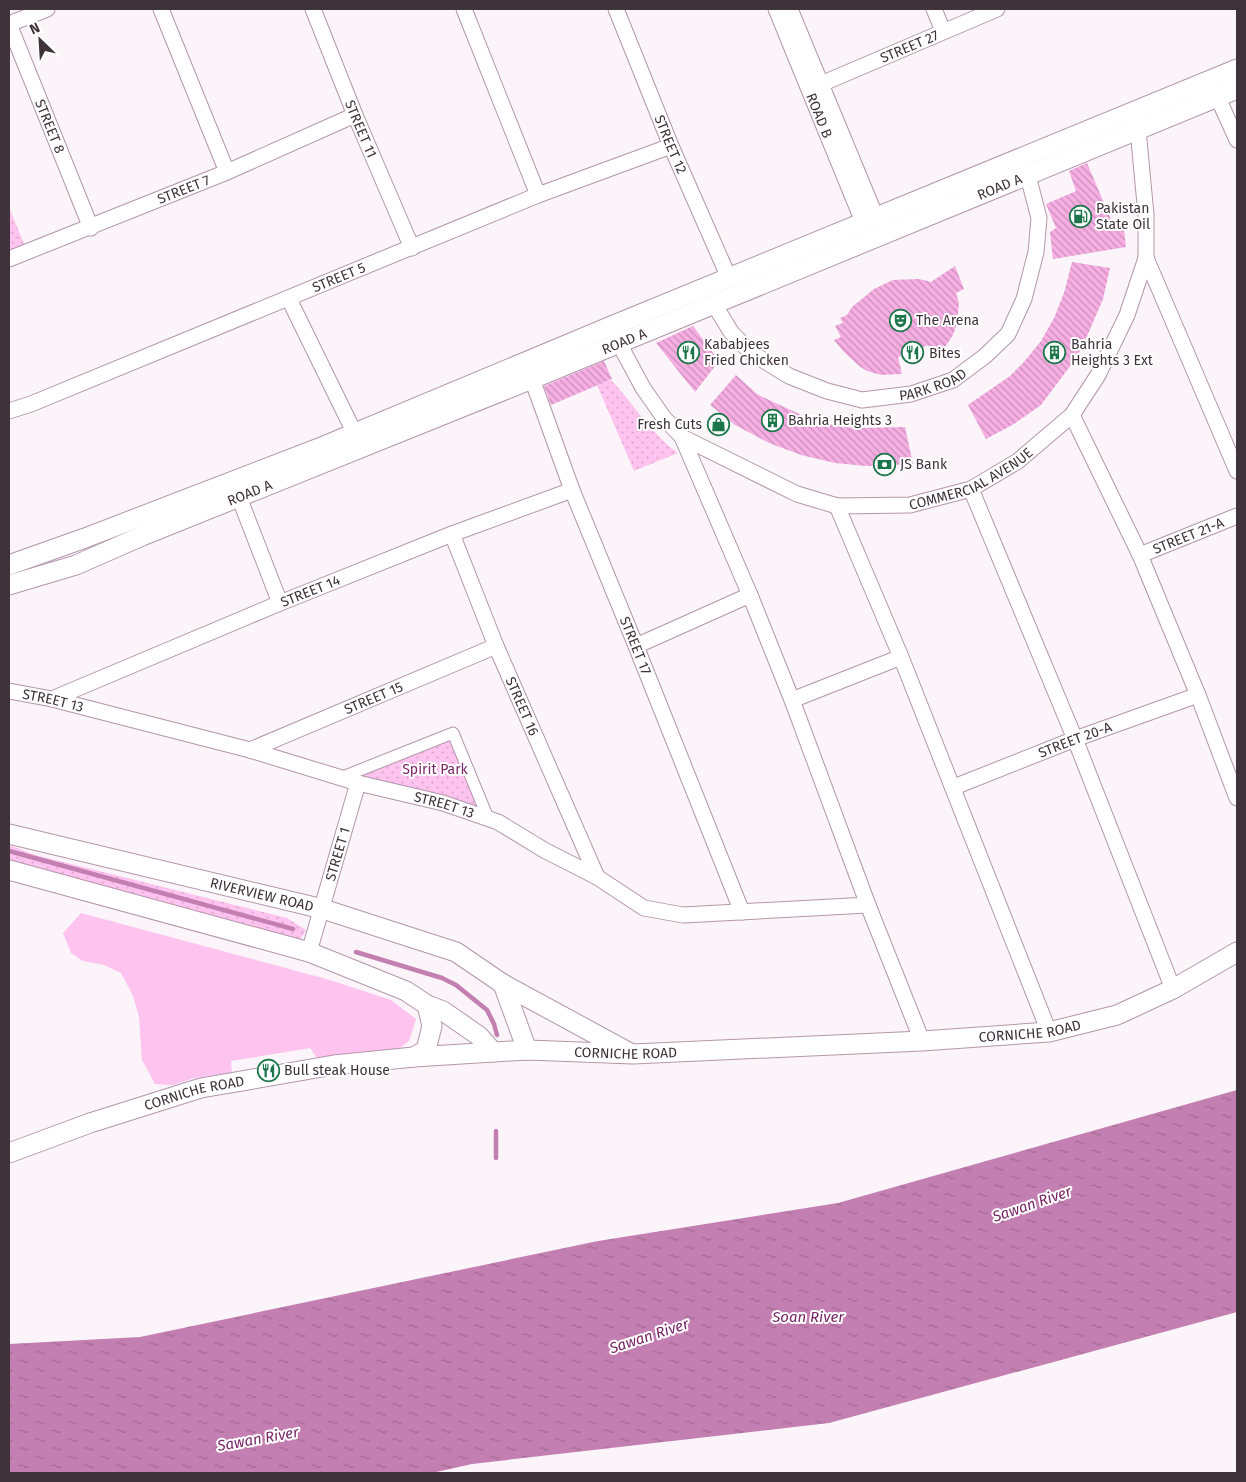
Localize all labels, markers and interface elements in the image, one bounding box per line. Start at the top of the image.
north arrow [15,15,65,65]
text: N [27,19,43,38]
street label: STREET 27 [877,26,941,66]
street label: ROAD B [803,90,836,141]
street label: STREET 8 [32,97,69,156]
street label: STREET 11 [341,97,381,160]
street label: STREET 12 [651,113,691,176]
street label: ROAD A [975,170,1024,203]
street label: STREET 7 [155,171,212,207]
place label: Pakistan State Oil [1096,200,1150,233]
fuel station icon: Pakistan State Oil [1068,204,1092,228]
street label: STREET 5 [310,259,368,296]
theatre icon: The Arena [888,308,912,332]
place label: The Arena [916,312,979,329]
street label: ROAD A [599,324,649,358]
place label: Kababjees Fried Chicken [704,336,789,369]
place label: Bahria Heights 3 Ext [1071,336,1154,369]
restaurant icon: Kababjees Fried Chicken [676,340,700,364]
building icon: Bahria Heights 3 Ext [1043,340,1067,364]
restaurant icon: Bites [901,341,925,365]
place label: Bites [929,345,961,362]
street label: PARK ROAD [898,364,970,404]
building icon: Bahria Heights 3 [760,408,784,432]
shop icon: Fresh Cuts [706,412,730,436]
place label: Bahria Heights 3 [788,412,892,429]
place label: Fresh Cuts [637,416,702,433]
street label: COMMERCIAL AVENUE [907,444,1036,513]
bank icon: JS Bank [872,452,896,476]
place label: JS Bank [900,456,948,473]
street label: ROAD A [225,476,274,509]
street label: STREET 21-A [1150,514,1226,558]
street label: STREET 14 [278,571,343,610]
street label: STREET 17 [616,614,655,677]
street label: STREET 16 [502,674,543,738]
street label: STREET 15 [342,678,405,718]
street label: STREET 13 [21,685,85,715]
street label: STREET 20-A [1036,718,1114,761]
park label: Spirit Park [402,761,469,778]
street label: STREET 13 [412,788,477,822]
street label: STREET 1 [322,825,353,883]
street label: RIVERVIEW ROAD [208,874,315,915]
street label: CORNICHE ROAD [978,1016,1083,1045]
street label: CORNICHE ROAD [574,1043,677,1063]
restaurant icon: Bull steak House [256,1058,280,1082]
place label: Bull steak House [284,1062,390,1079]
street label: CORNICHE ROAD [142,1072,246,1114]
water label: Sawan River [989,1182,1075,1226]
water label: Soan River [771,1308,845,1326]
water label: Sawan River [606,1314,692,1358]
water label: Sawan River [215,1423,301,1455]

